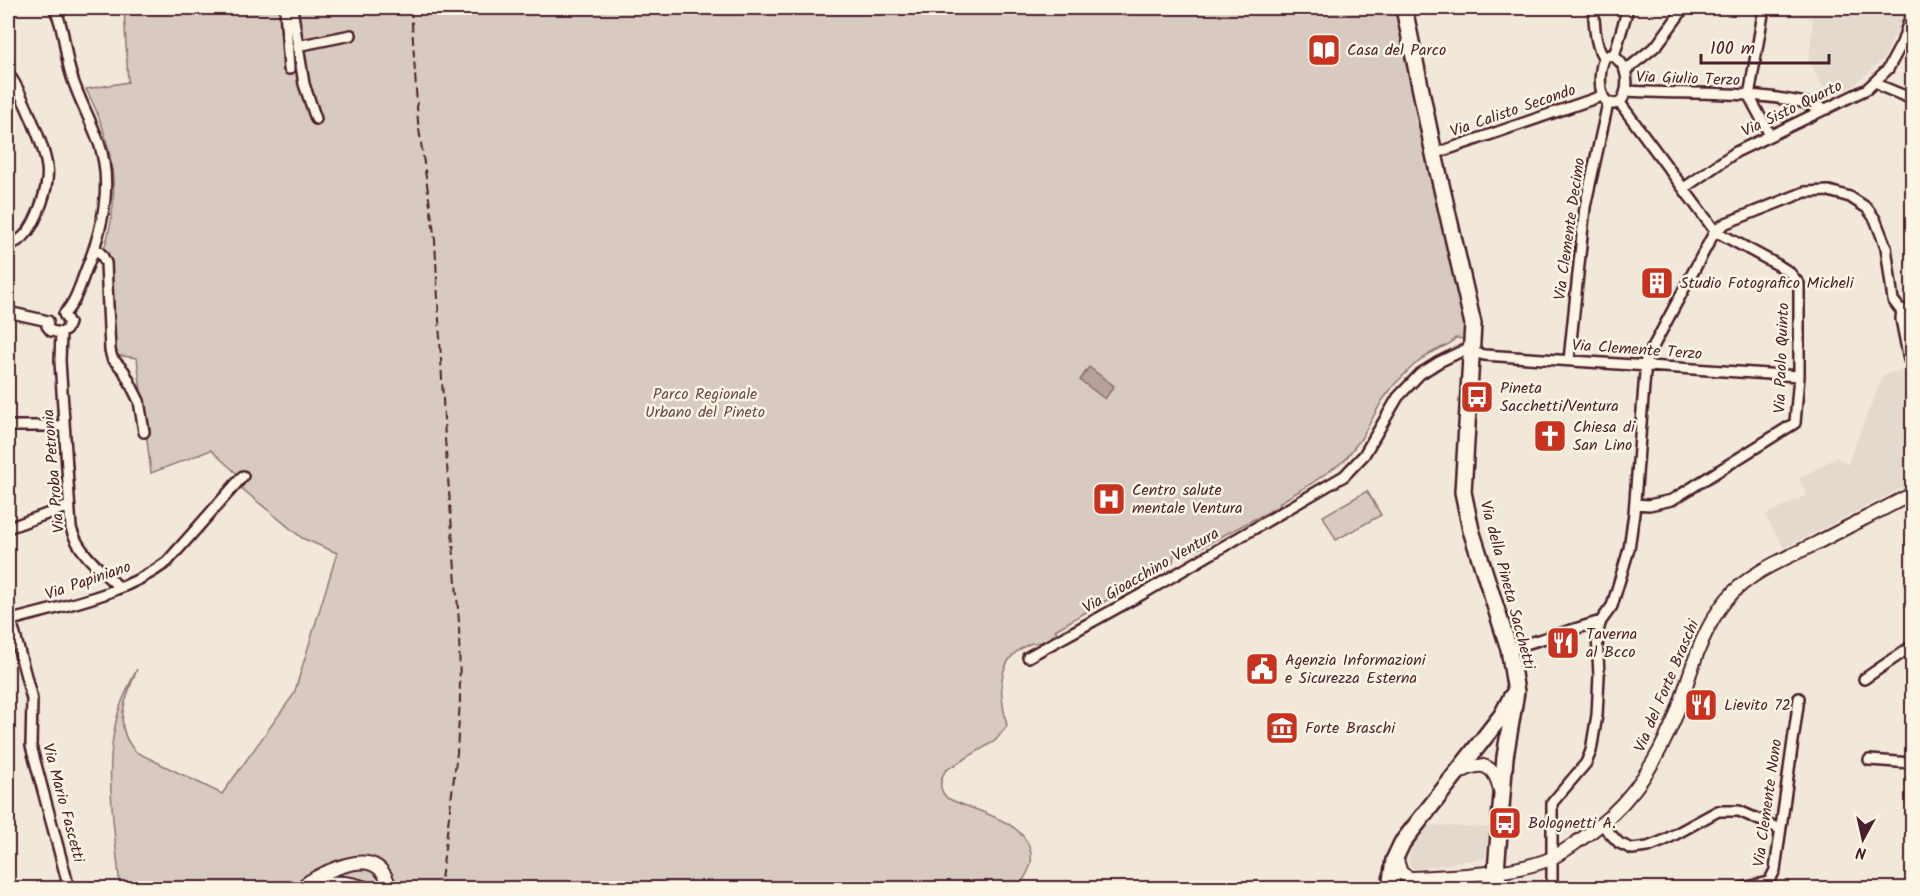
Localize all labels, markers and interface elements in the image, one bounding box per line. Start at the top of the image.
scale bar [1701,27,1828,65]
library icon: Casa del Parco [1306,32,1342,68]
text: 100 m [1710,35,1755,64]
place label: Casa del Parco [1347,38,1446,63]
street label: Via Giulio Terzo [1635,65,1741,93]
street label: Via Sisto Quarto [1737,74,1847,144]
street label: Via Calisto Secondo [1447,78,1579,144]
street label: Via Clemente Decimo [1548,156,1592,302]
building icon: Studio Fotografico Micheli [1639,265,1675,301]
place label: Studio Fotografico Micheli [1680,271,1855,296]
street label: Via Paolo Quinto [1768,302,1796,414]
street label: Via Clemente Terzo [1571,333,1703,367]
place label: Pineta Sacchetti/Ventura [1500,376,1619,419]
bus stop icon: Pineta Sacchetti/Ventura [1459,379,1495,415]
park label: Parco Regionale Urbano del Pineto [645,382,765,425]
street label: Via Proba Petronia [36,408,72,534]
place label: Chiesa di San Lino [1573,415,1636,458]
church icon: Chiesa di San Lino [1532,418,1568,454]
place label: Centro salute mentale Ventura [1132,478,1243,521]
hospital icon: Centro salute mentale Ventura [1091,481,1127,517]
street label: Via della Pineta Sacchetti [1472,498,1542,673]
street label: Via Gioacchino Ventura [1078,522,1224,620]
street label: Via Papiniano [42,555,134,607]
street label: Via del Forte Braschi [1628,615,1707,756]
place label: Taverna al Bcco [1586,622,1637,665]
restaurant icon: Taverna al Bcco [1545,625,1581,661]
place label: Agenzia Informazioni e Sicurezza Esterna [1285,648,1427,691]
public building icon: Agenzia Informazioni e Sicurezza Esterna [1244,651,1280,687]
restaurant icon: Lievito 72 [1683,687,1719,723]
place label: Lievito 72 [1724,693,1791,718]
museum icon: Forte Braschi [1264,710,1300,746]
place label: Forte Braschi [1305,716,1396,741]
street label: Via Clemente Nono [1747,737,1789,869]
street label: Via Mario Fascetti [35,741,91,866]
bus stop icon: Bolognetti A. [1487,805,1523,841]
north arrow [1833,809,1893,869]
place label: Bolognetti A. [1528,811,1616,836]
text: N [1854,839,1868,865]

